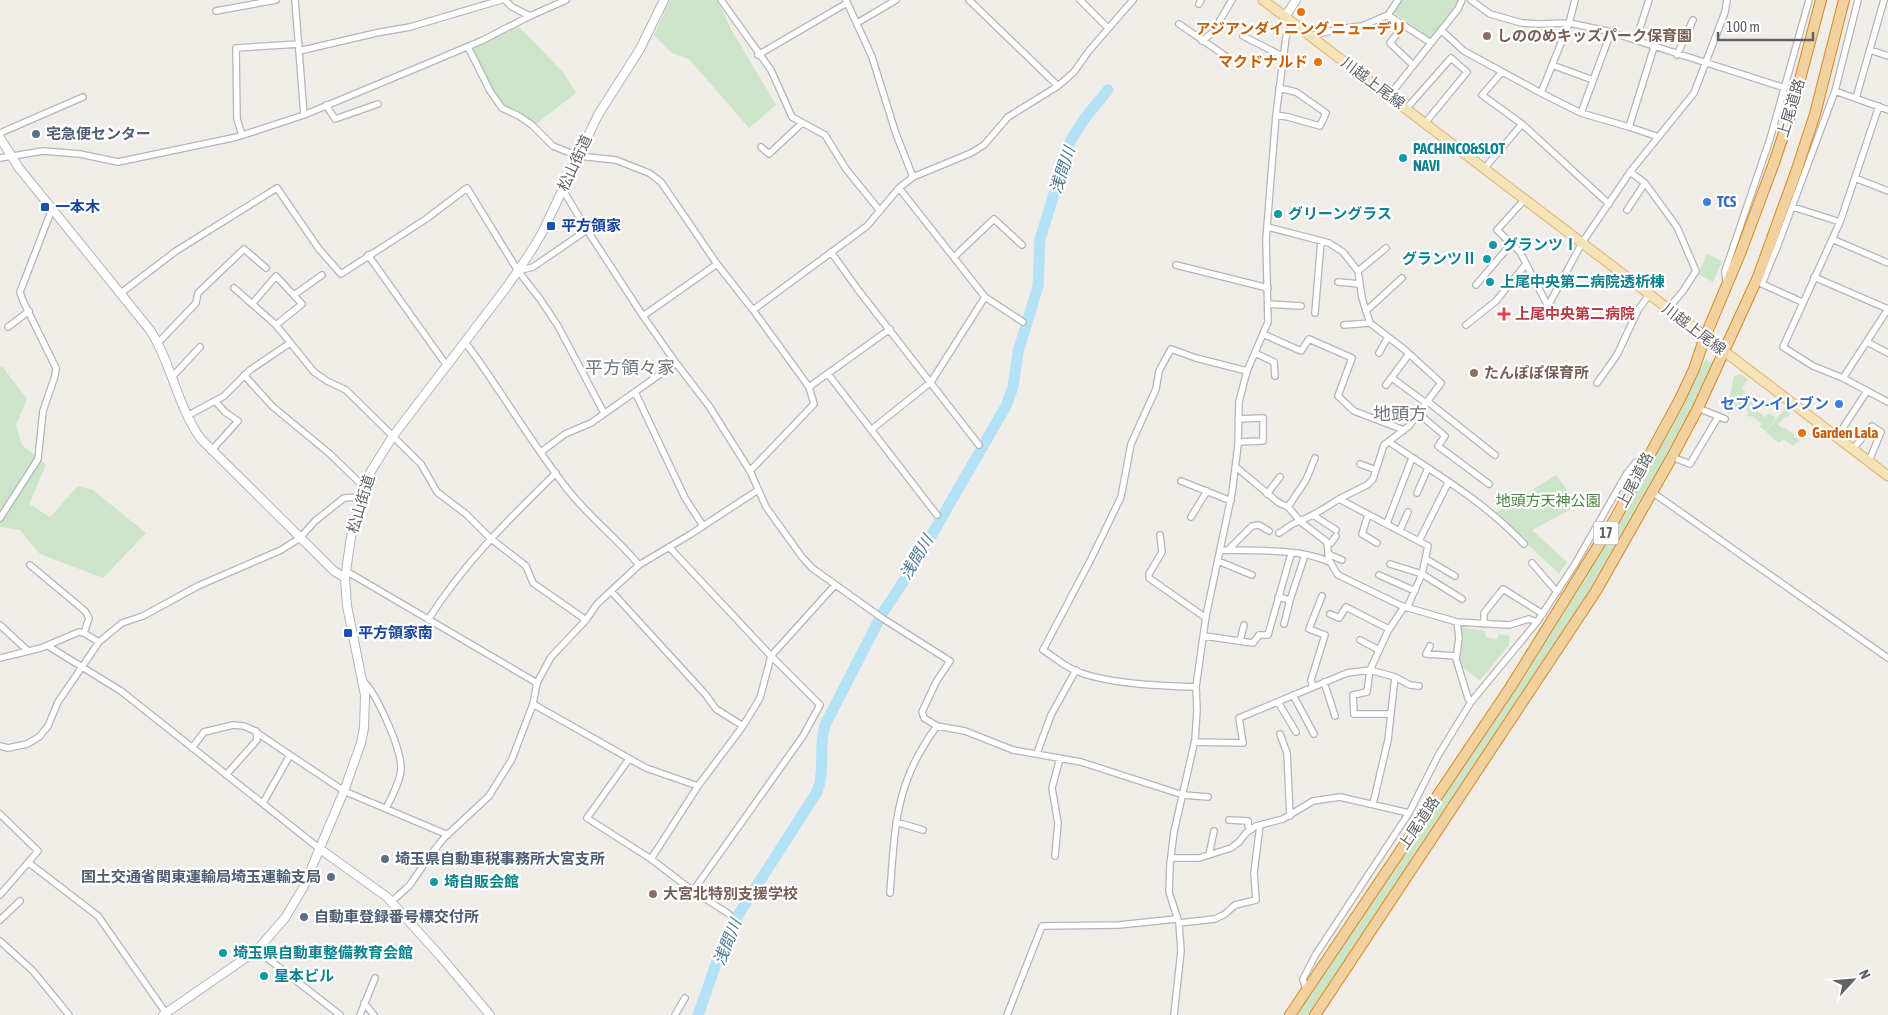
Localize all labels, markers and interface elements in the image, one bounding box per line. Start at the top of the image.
marker: アジアンダイニング ニューデリ [1295,6,1307,18]
scale bar [1718,10,1813,42]
text: 100 m [1726,18,1760,35]
place label: アジアンダイニング ニューデリ [1196,20,1406,37]
place label: しののめキッズパーク保育園 [1497,27,1692,44]
marker: しののめキッズパーク保育園 [1481,30,1493,42]
place label: マクドナルド [1218,53,1308,70]
street label: 川越上尾線 [1338,53,1408,112]
marker: マクドナルド [1312,56,1324,68]
street label: 上尾道路 [1774,77,1807,139]
place label: 宅急便センター [46,125,151,142]
marker: 宅急便センター [30,128,42,140]
street label: 松山街道 [554,132,595,194]
place label: PACHINCO&SLOT NAVI [1413,140,1506,174]
water label: 浅間川 [1046,142,1079,196]
marker: PACHINCO&SLOT NAVI [1397,152,1409,164]
place label: TCS [1717,193,1737,210]
marker: TCS [1701,196,1713,208]
place label: 一本木 [55,198,100,215]
marker: 一本木 [39,201,51,213]
place label: グリーングラス [1288,205,1392,222]
marker: グリーングラス [1272,208,1284,220]
place label: 平方領家 [561,217,621,234]
marker: 平方領家 [545,220,557,232]
place label: グランツⅠ [1503,236,1578,253]
marker: グランツⅠ [1487,239,1499,251]
place label: グランツⅡ [1402,250,1477,267]
marker: グランツⅡ [1481,253,1493,265]
place label: 上尾中央第二病院透析棟 [1500,273,1665,290]
marker: 上尾中央第二病院透析棟 [1484,276,1496,288]
street label: 川越上尾線 [1659,299,1729,358]
place label: 上尾中央第二病院 [1515,305,1635,322]
marker: 上尾中央第二病院 [1497,307,1511,321]
district label: 平方領々家 [585,357,675,378]
place label: たんぽぽ保育所 [1484,364,1589,381]
marker: たんぽぽ保育所 [1468,367,1480,379]
place label: セブン-イレブン [1720,395,1829,412]
marker: セブン-イレブン [1833,398,1845,410]
district label: 地頭方 [1373,403,1427,424]
place label: Garden Lala [1812,424,1878,441]
marker: Garden Lala [1796,427,1808,439]
street label: 上尾道路 [1613,449,1656,510]
street label: 松山街道 [344,473,377,535]
park label: 地頭方天神公園 [1495,492,1601,509]
road number: 17 [1594,522,1618,544]
water label: 浅間川 [896,530,937,582]
place label: 平方領家南 [358,624,433,641]
marker: 平方領家南 [342,627,354,639]
street label: 上尾道路 [1395,793,1442,852]
place label: 埼玉県自動車税事務所大宮支所 [395,850,605,867]
marker: 埼玉県自動車税事務所大宮支所 [379,853,391,865]
place label: 国土交通省関東運輸局埼玉運輸支局 [81,868,321,885]
marker: 国土交通省関東運輸局埼玉運輸支局 [325,871,337,883]
place label: 埼自販会館 [444,873,519,890]
marker: 埼自販会館 [428,876,440,888]
place label: 大宮北特別支援学校 [663,885,798,902]
marker: 大宮北特別支援学校 [647,888,659,900]
place label: 自動車登録番号標交付所 [314,908,479,925]
marker: 自動車登録番号標交付所 [298,911,310,923]
water label: 浅間川 [710,915,745,968]
place label: 埼玉県自動車整備教育会館 [233,944,413,961]
marker: 埼玉県自動車整備教育会館 [217,947,229,959]
north arrow [1828,955,1878,1005]
place label: 星本ビル [274,967,334,984]
text: N [1856,967,1874,982]
marker: 星本ビル [258,970,270,982]

